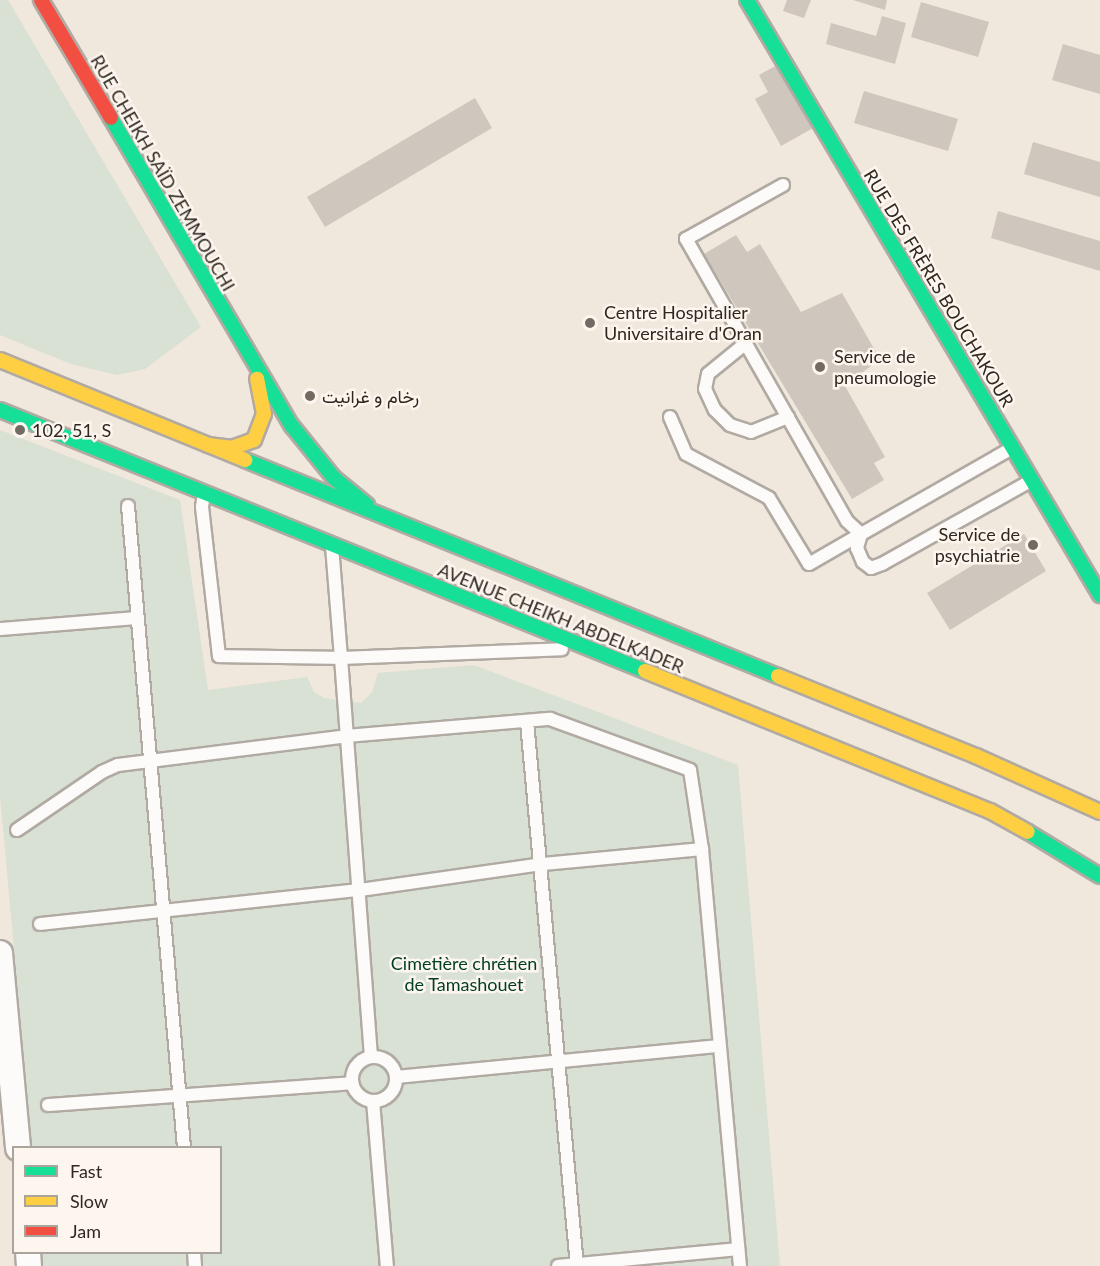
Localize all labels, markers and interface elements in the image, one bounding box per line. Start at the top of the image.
street label: RUE CHEIKH SAÏD ZEMMOUCHI [86,51,240,295]
street label: RUE DES FRÈRES BOUCHAKOUR [859,165,1019,411]
place label: Centre Hospitalier Universitaire d'Oran [604,302,762,344]
marker: Centre Hospitalier Universitaire d'Oran [581,314,599,332]
place label: Service de pneumologie [834,346,936,388]
marker: Service de pneumologie [811,358,829,376]
place label: رخام و غرانيت [322,385,419,407]
marker: رخام و غرانيت [303,389,317,403]
place label: 102, 51, S [32,419,111,441]
marker: 102, 51, S [13,423,27,437]
place label: Service de psychiatrie [935,524,1020,566]
marker: Service de psychiatrie [1024,536,1042,554]
street label: AVENUE CHEIKH ABDELKADER [435,559,687,677]
park label: Cimetière chrétien de Tamashouet [391,953,537,996]
legend [12,1146,222,1254]
text: Fast [70,1160,102,1182]
text: Slow [70,1190,108,1212]
text: Jam [70,1220,101,1242]

